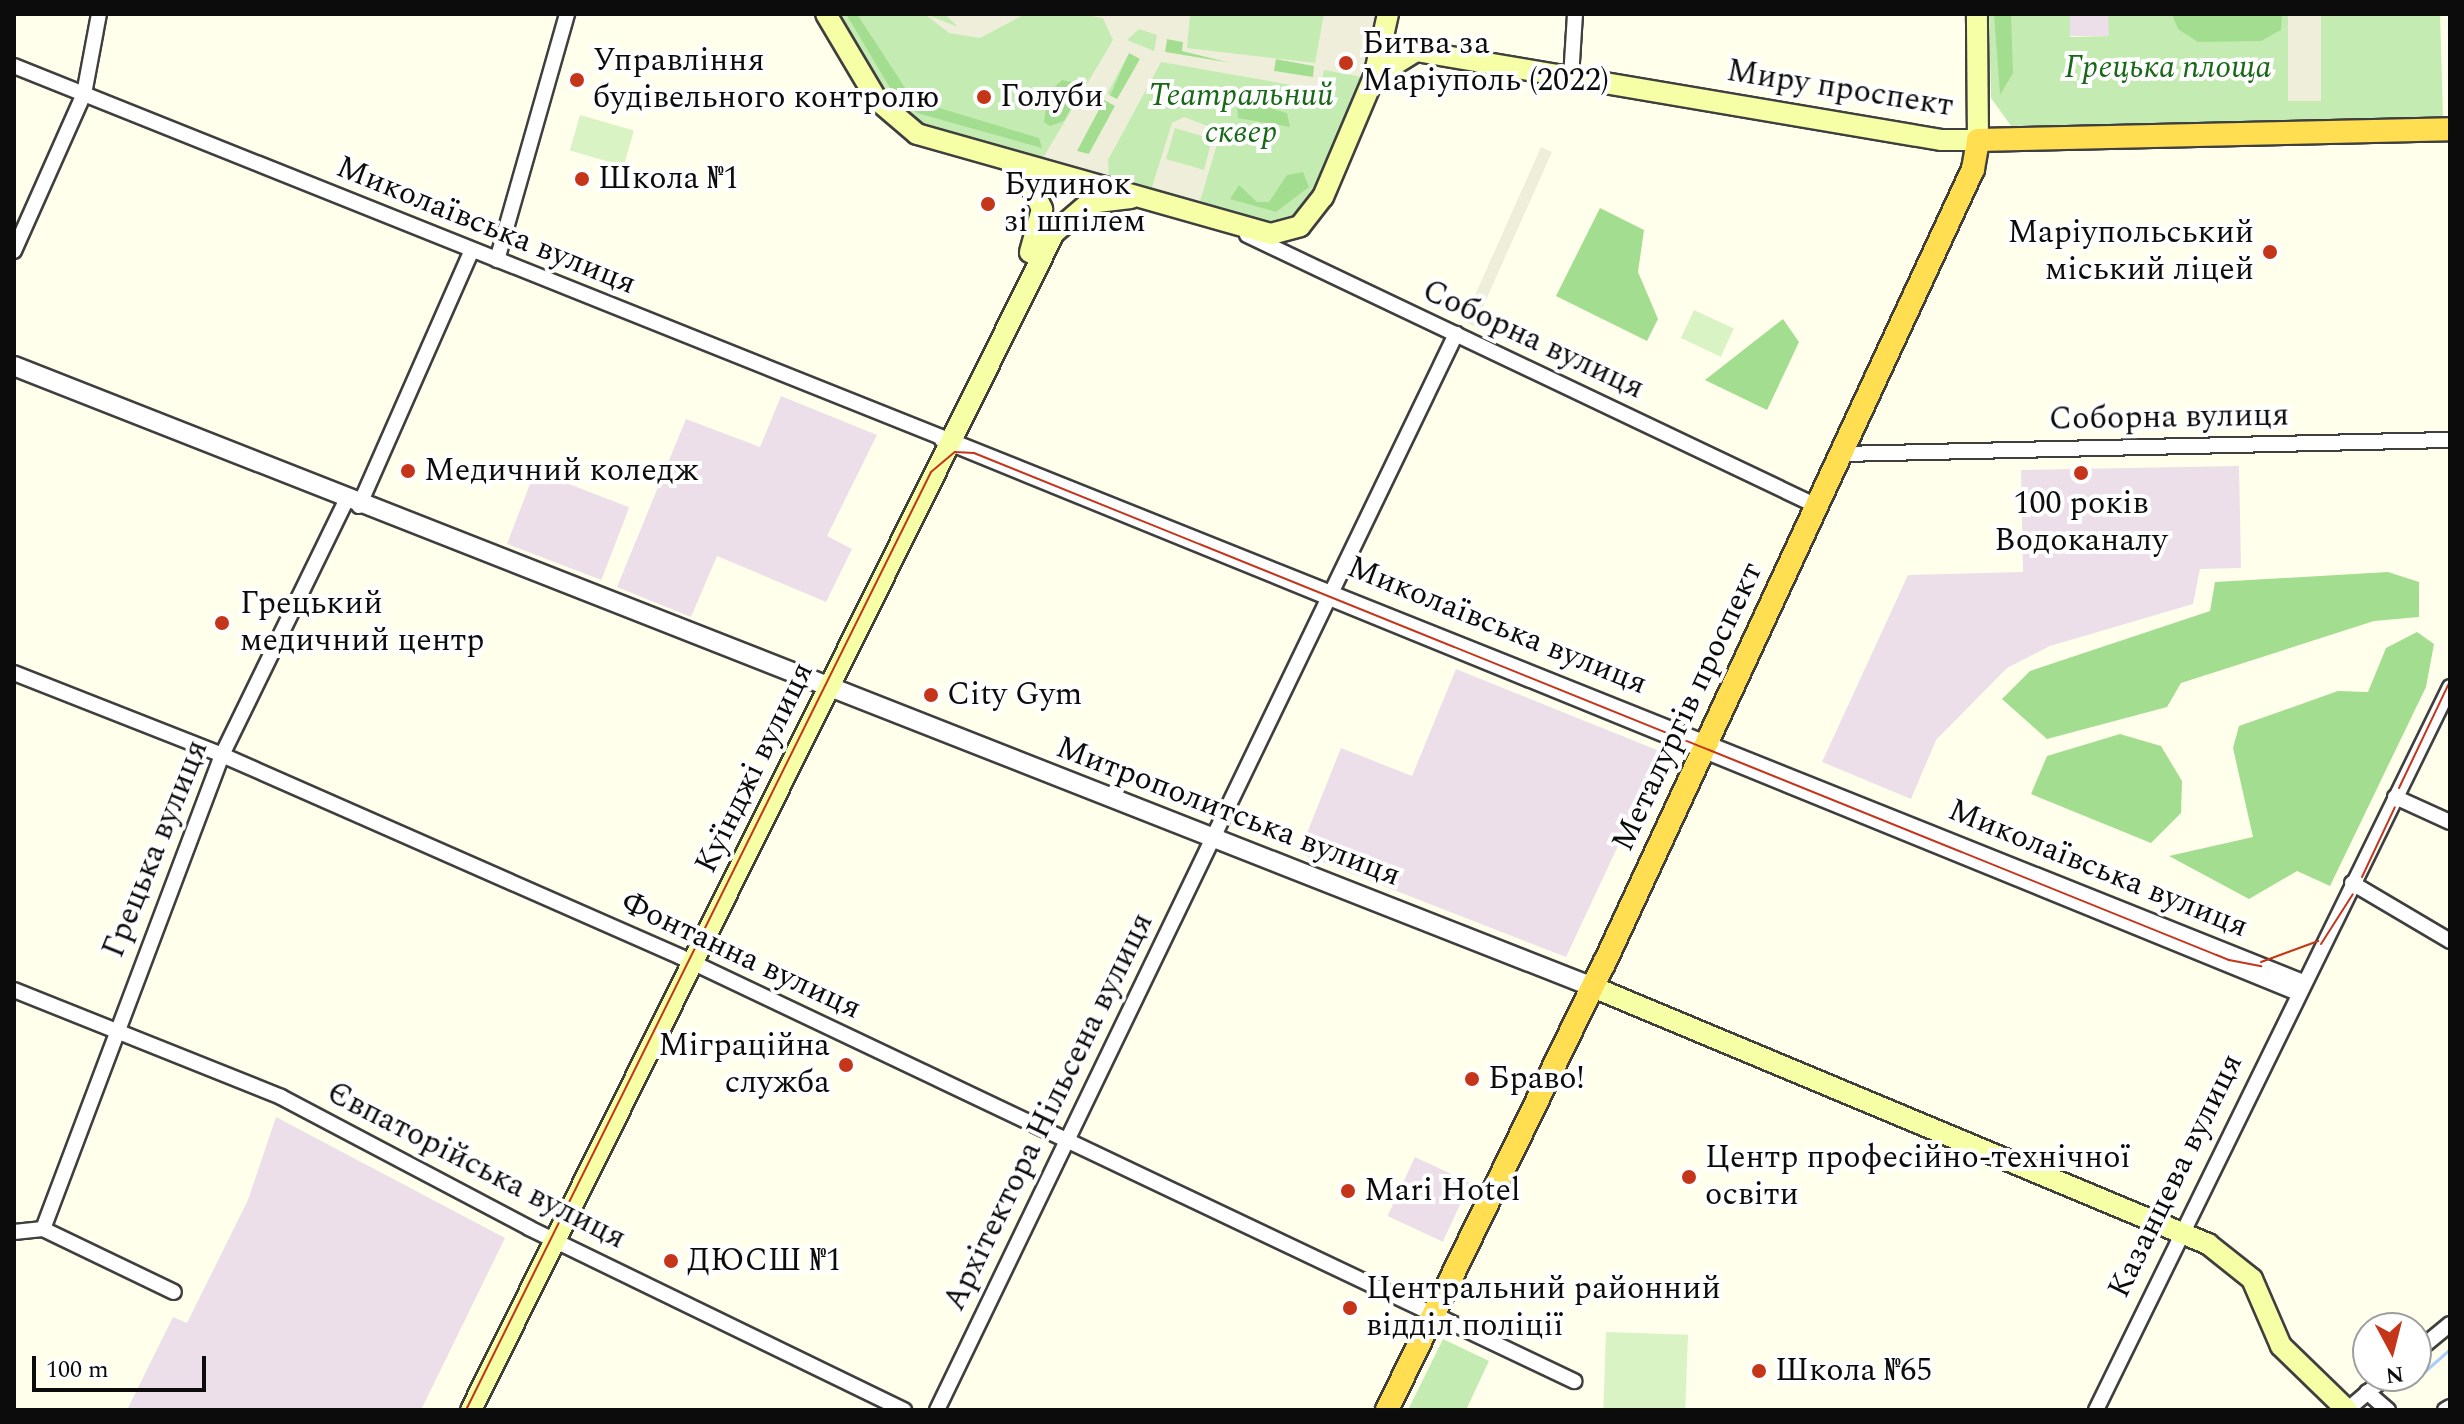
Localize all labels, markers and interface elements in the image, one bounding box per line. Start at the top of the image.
place label: Битва за Маріуполь (2022) [1362,26,1609,101]
place label: Управління будівельного контролю [593,43,939,118]
park label: Грецька площа [2065,49,2271,87]
street label: Миру проспект [1724,52,1956,126]
marker: Битва за Маріуполь (2022) [1337,54,1355,72]
marker: Управління будівельного контролю [568,71,586,89]
place label: Голуби [1000,78,1103,116]
park label: Театральний сквер [1149,78,1333,153]
marker: Голуби [975,88,993,106]
street label: Миколаївська вулиця [331,148,641,304]
place label: Школа №1 [598,160,739,198]
place label: Будинок зі шпілем [1004,167,1146,242]
marker: Школа №1 [573,170,591,188]
marker: Будинок зі шпілем [979,195,997,213]
place label: Маріупольський міський ліцей [2007,215,2254,290]
marker: Маріупольський міський ліцей [2261,243,2279,261]
street label: Соборна вулиця [1416,272,1650,408]
street label: Соборна вулиця [2049,397,2289,439]
place label: Медичний коледж [424,452,699,490]
marker: Медичний коледж [399,462,417,480]
marker: 100 років Водоканалу [2072,464,2090,482]
place label: 100 років Водоканалу [1994,486,2168,561]
street label: Миколаївська вулиця [1342,548,1652,704]
street label: Металургів проспект [1604,557,1772,857]
place label: Грецький медичний центр [240,586,485,661]
marker: Грецький медичний центр [211,612,233,634]
street label: Куїнджі вулиця [687,656,823,880]
place label: City Gym [947,676,1082,714]
marker: City Gym [922,686,940,704]
street label: Митрополитська вулиця [1050,729,1406,895]
street label: Грецька вулиця [95,735,217,963]
street label: Миколаївська вулиця [1943,791,2253,947]
street label: Фонтанна вулиця [615,884,867,1028]
street label: Архітектора Нільсена вулиця [936,907,1162,1317]
place label: Міграційна служба [658,1028,830,1103]
street label: Казанцева вулиця [2100,1048,2252,1304]
marker: Міграційна служба [837,1056,855,1074]
place label: Браво! [1488,1060,1585,1098]
marker: Браво! [1463,1070,1481,1088]
street label: Євпаторійська вулиця [320,1074,632,1258]
place label: Центр професійно-технічної освіти [1705,1140,2131,1215]
marker: Центр професійно-технічної освіти [1680,1168,1698,1186]
place label: Mari Hotel [1364,1172,1520,1210]
marker: Mari Hotel [1339,1182,1357,1200]
place label: ДЮСШ №1 [687,1242,842,1280]
marker: ДЮСШ №1 [662,1252,680,1270]
place label: Центральний районний відділ поліції [1366,1271,1721,1346]
marker: Центральний районний відділ поліції [1341,1299,1359,1317]
north arrow [2352,1312,2432,1392]
scale bar [36,1340,210,1390]
text: 100 m [46,1352,109,1388]
place label: Школа №65 [1775,1352,1932,1390]
text: N [2384,1357,2406,1392]
marker: Школа №65 [1750,1362,1768,1380]

